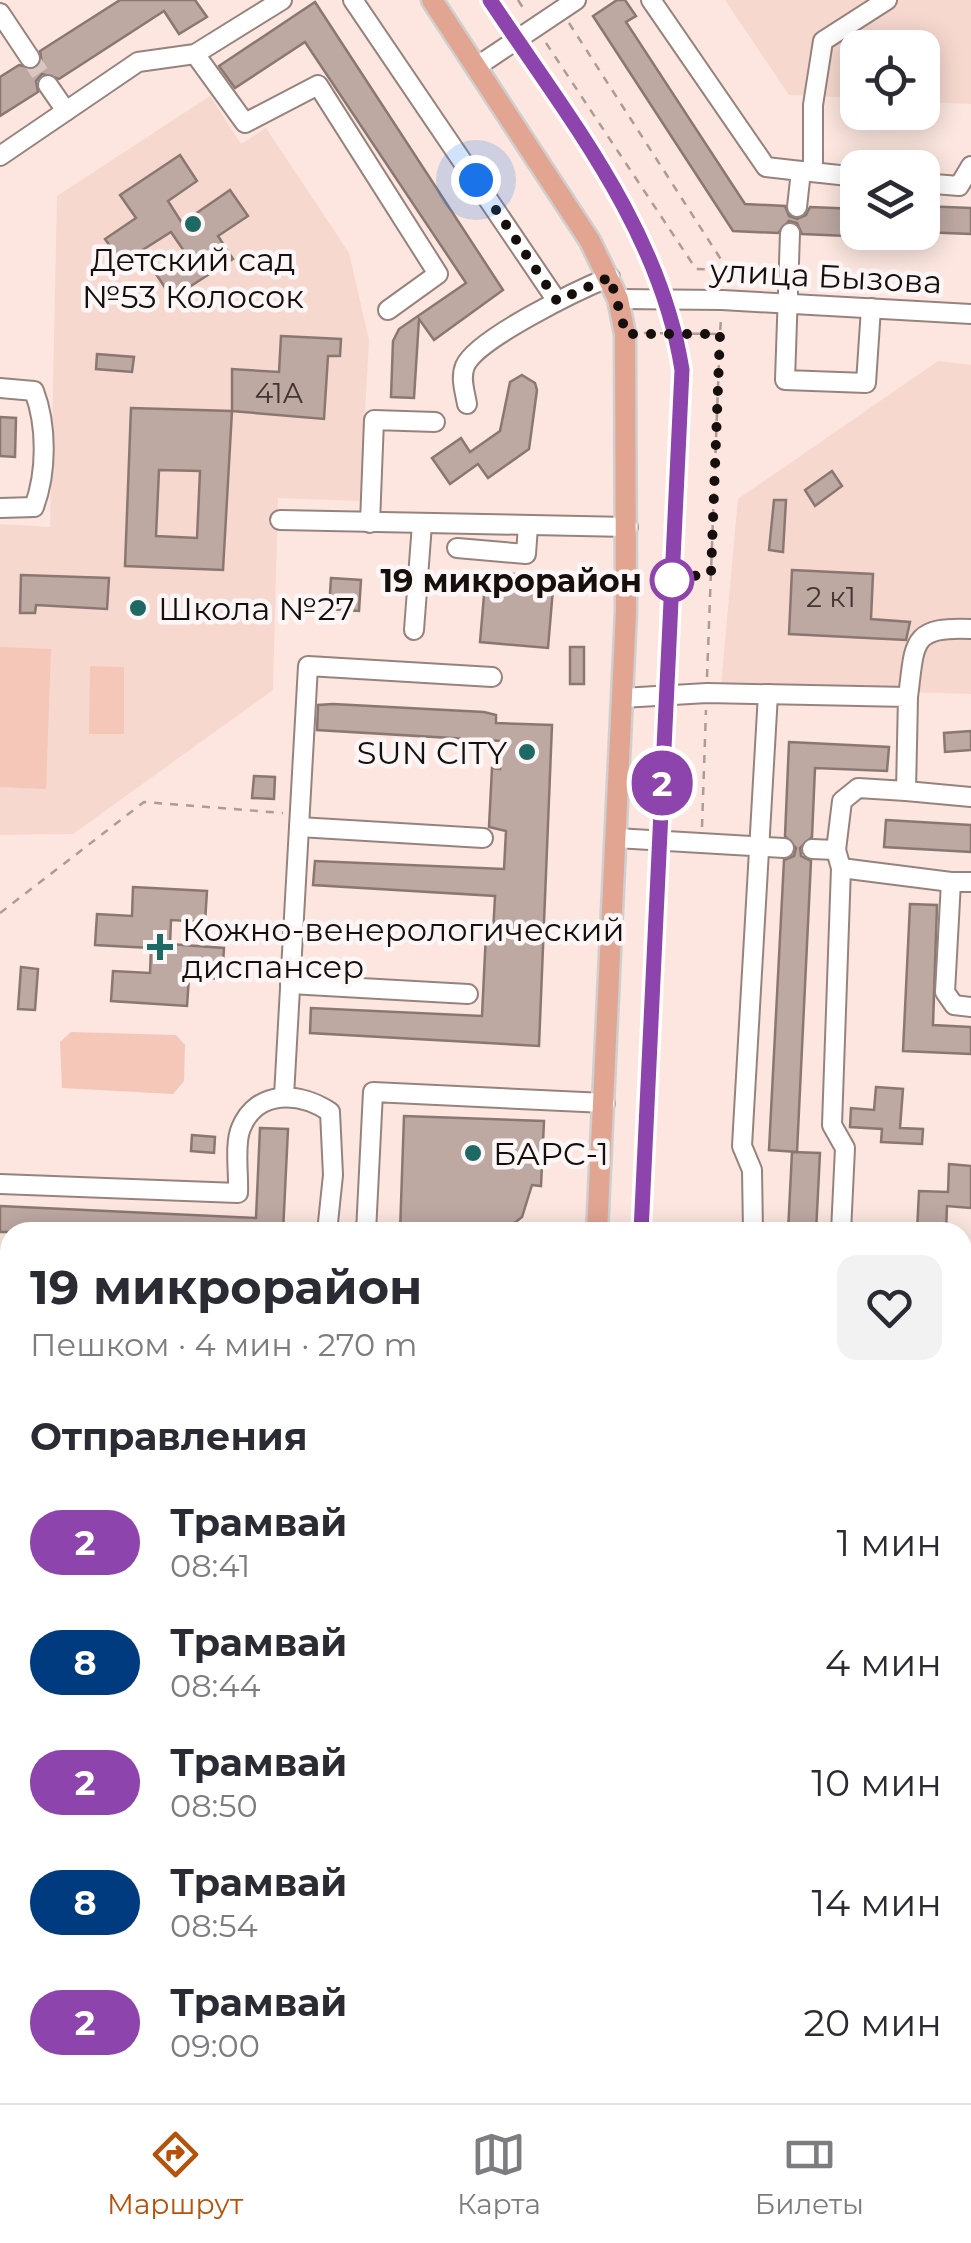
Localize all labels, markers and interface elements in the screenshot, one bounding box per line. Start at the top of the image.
map controls [840,30,940,250]
button: locate [840,30,940,130]
button: layers [840,150,940,250]
your location [451,155,501,205]
marker: Детский сад №53 Колосок [182,213,204,235]
place label: Детский сад №53 Колосок [82,240,304,316]
street label: улица Бызова [708,250,943,302]
house number: 41А [255,376,304,410]
marker: 19 микрорайон [651,559,693,601]
place label: 19 микрорайон [380,561,642,600]
house number: 2 к1 [806,580,856,614]
place label: Школа №27 [158,589,355,628]
marker: Школа №27 [127,597,149,619]
place label: SUN CITY [357,733,508,772]
marker: SUN CITY [516,741,538,763]
line badge: 2 [630,750,694,816]
text: 2 [652,762,672,805]
place label: Кожно-венерологический диспансер [182,910,624,986]
marker: Кожно-венерологический диспансер [147,934,173,960]
place label: БАРС-1 [493,1134,609,1173]
marker: БАРС-1 [462,1142,484,1164]
button: heart [837,1255,942,1360]
text: 19 микрорайон [30,1258,422,1316]
text: Пешком · 4 мин · 270 m [30,1325,417,1364]
text: Отправления [30,1413,308,1460]
text: Трамвай [170,1499,347,1546]
text: 1 мин [837,1519,942,1566]
text: 2 [75,1521,95,1564]
text: 08:41 [170,1546,250,1585]
text: Трамвай [170,1619,347,1666]
text: 4 мин [825,1639,942,1686]
text: 8 [73,1641,97,1684]
text: 08:44 [170,1666,261,1705]
text: Трамвай [170,1739,347,1786]
text: 10 мин [811,1759,942,1806]
text: 2 [75,1761,95,1804]
text: 08:50 [170,1786,258,1825]
text: Трамвай [170,1859,347,1906]
text: 14 мин [811,1879,942,1926]
text: 8 [73,1881,97,1924]
text: 08:54 [170,1906,258,1945]
text: Трамвай [170,1979,347,2026]
text: 20 мин [804,1999,942,2046]
text: 2 [75,2001,95,2044]
text: 09:00 [170,2026,260,2065]
tab: Маршрут [107,2127,243,2221]
tab: Карта [457,2127,541,2221]
tab: Билеты [755,2127,864,2221]

